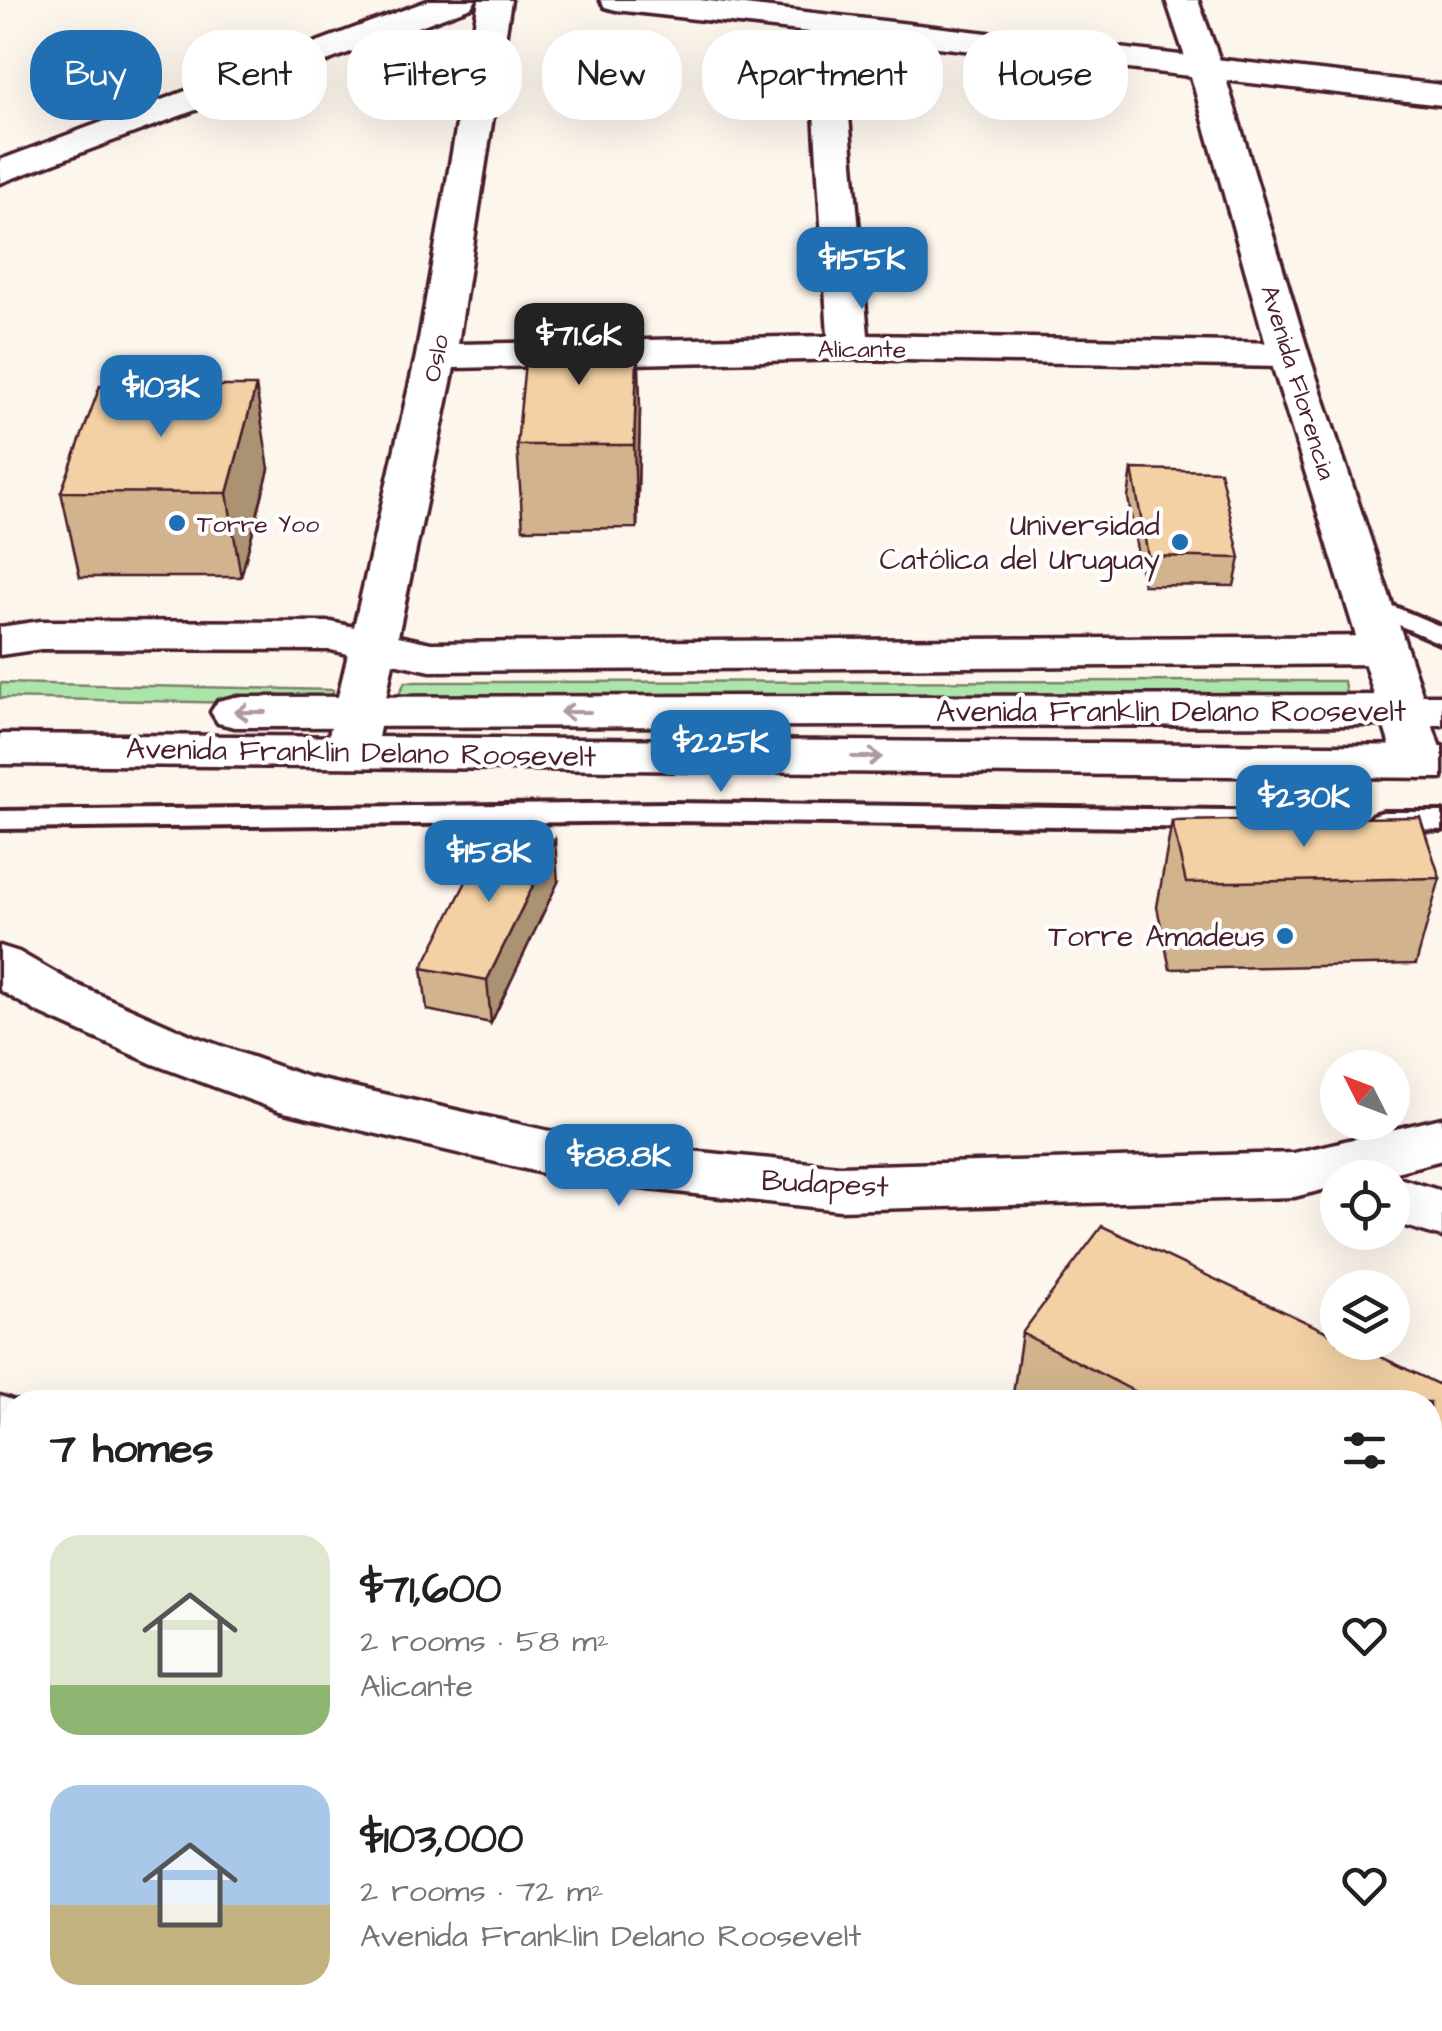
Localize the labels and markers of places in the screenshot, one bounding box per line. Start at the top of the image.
pin: $155K [792,227,932,312]
pin: $71.6K [498,303,660,388]
pin: $103K [91,355,231,440]
place label: Universidad Católica del Uruguay [880,505,1160,582]
place label: Torre Yoo [197,507,319,542]
marker: Torre Yoo [166,512,188,534]
marker: Universidad Católica del Uruguay [1169,531,1191,553]
pin: $225K [651,710,791,795]
pin: $230K [1234,765,1374,850]
pin: $158K [419,820,559,905]
place label: Torre Amadeus [1048,916,1265,958]
marker: Torre Amadeus [1274,925,1296,947]
pin: $88.8K [538,1124,700,1209]

